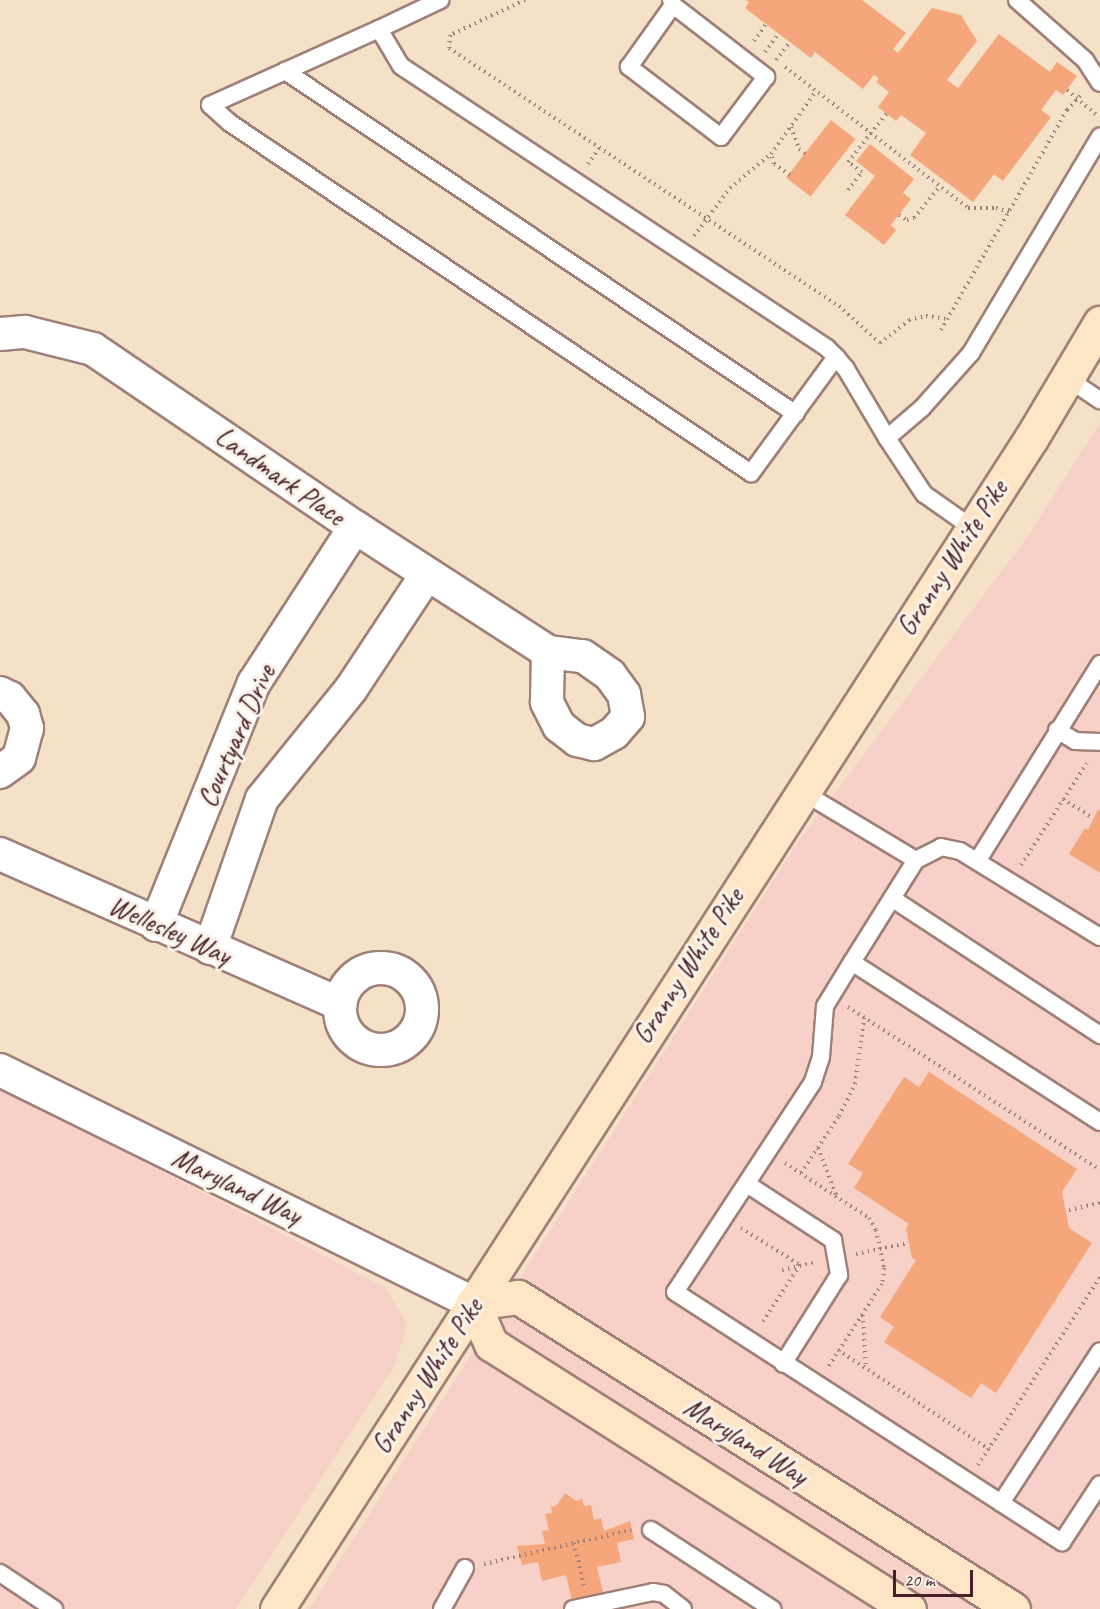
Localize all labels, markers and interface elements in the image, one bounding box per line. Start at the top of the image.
street label: Landmark Place [209,419,351,533]
street label: Granny White Pike [889,474,1015,642]
street label: Courtyard Drive [190,660,282,812]
street label: Granny White Pike [625,882,751,1050]
street label: Wellesley Way [104,888,236,972]
street label: Maryland Way [167,1140,307,1232]
street label: Granny White Pike [364,1292,490,1460]
street label: Maryland Way [678,1390,814,1492]
scale bar [896,1558,976,1596]
text: 20 m [904,1569,935,1591]

